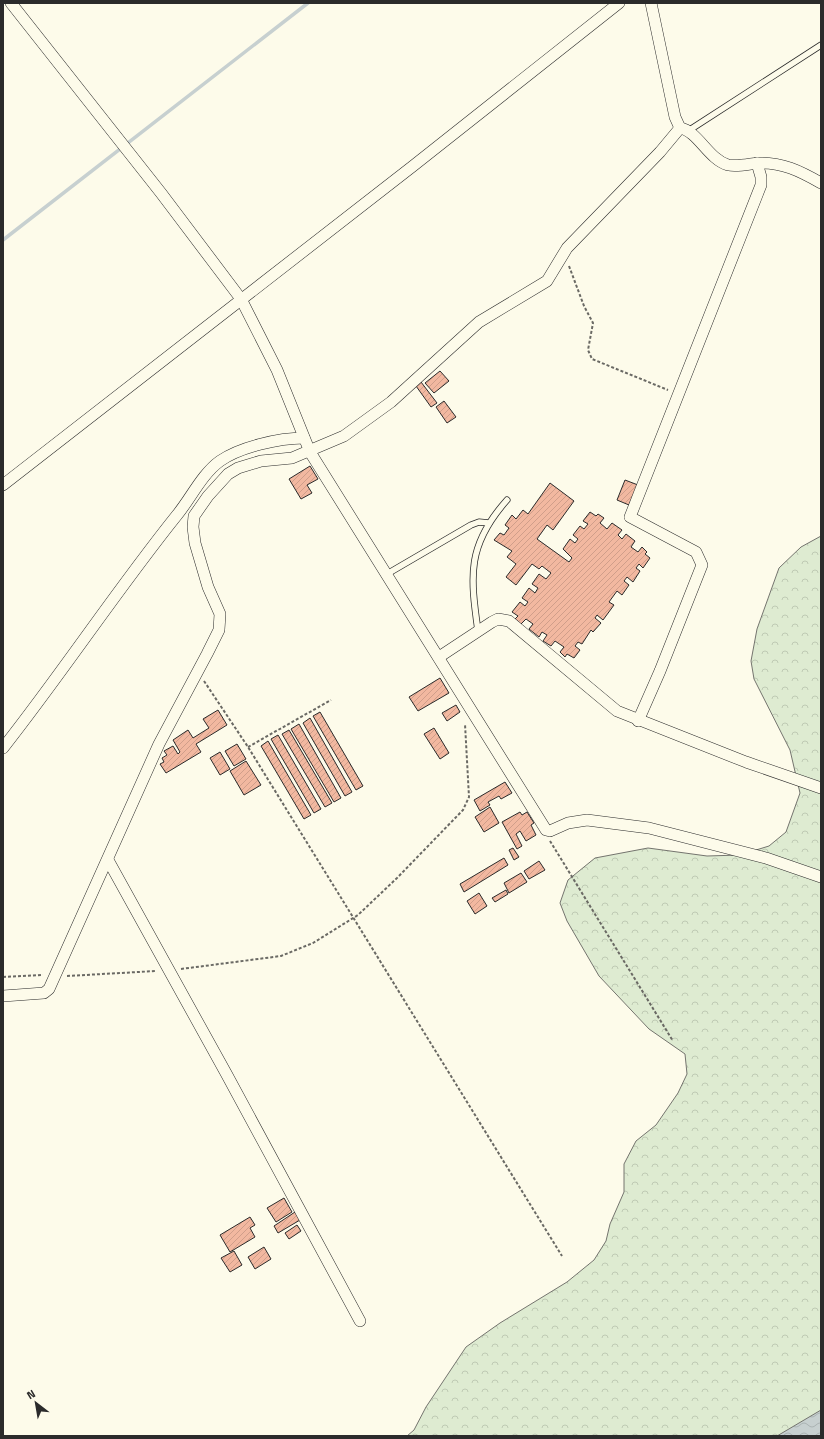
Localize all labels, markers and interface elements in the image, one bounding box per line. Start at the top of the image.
north arrow [16,1383,56,1423]
text: N [23,1386,38,1403]

